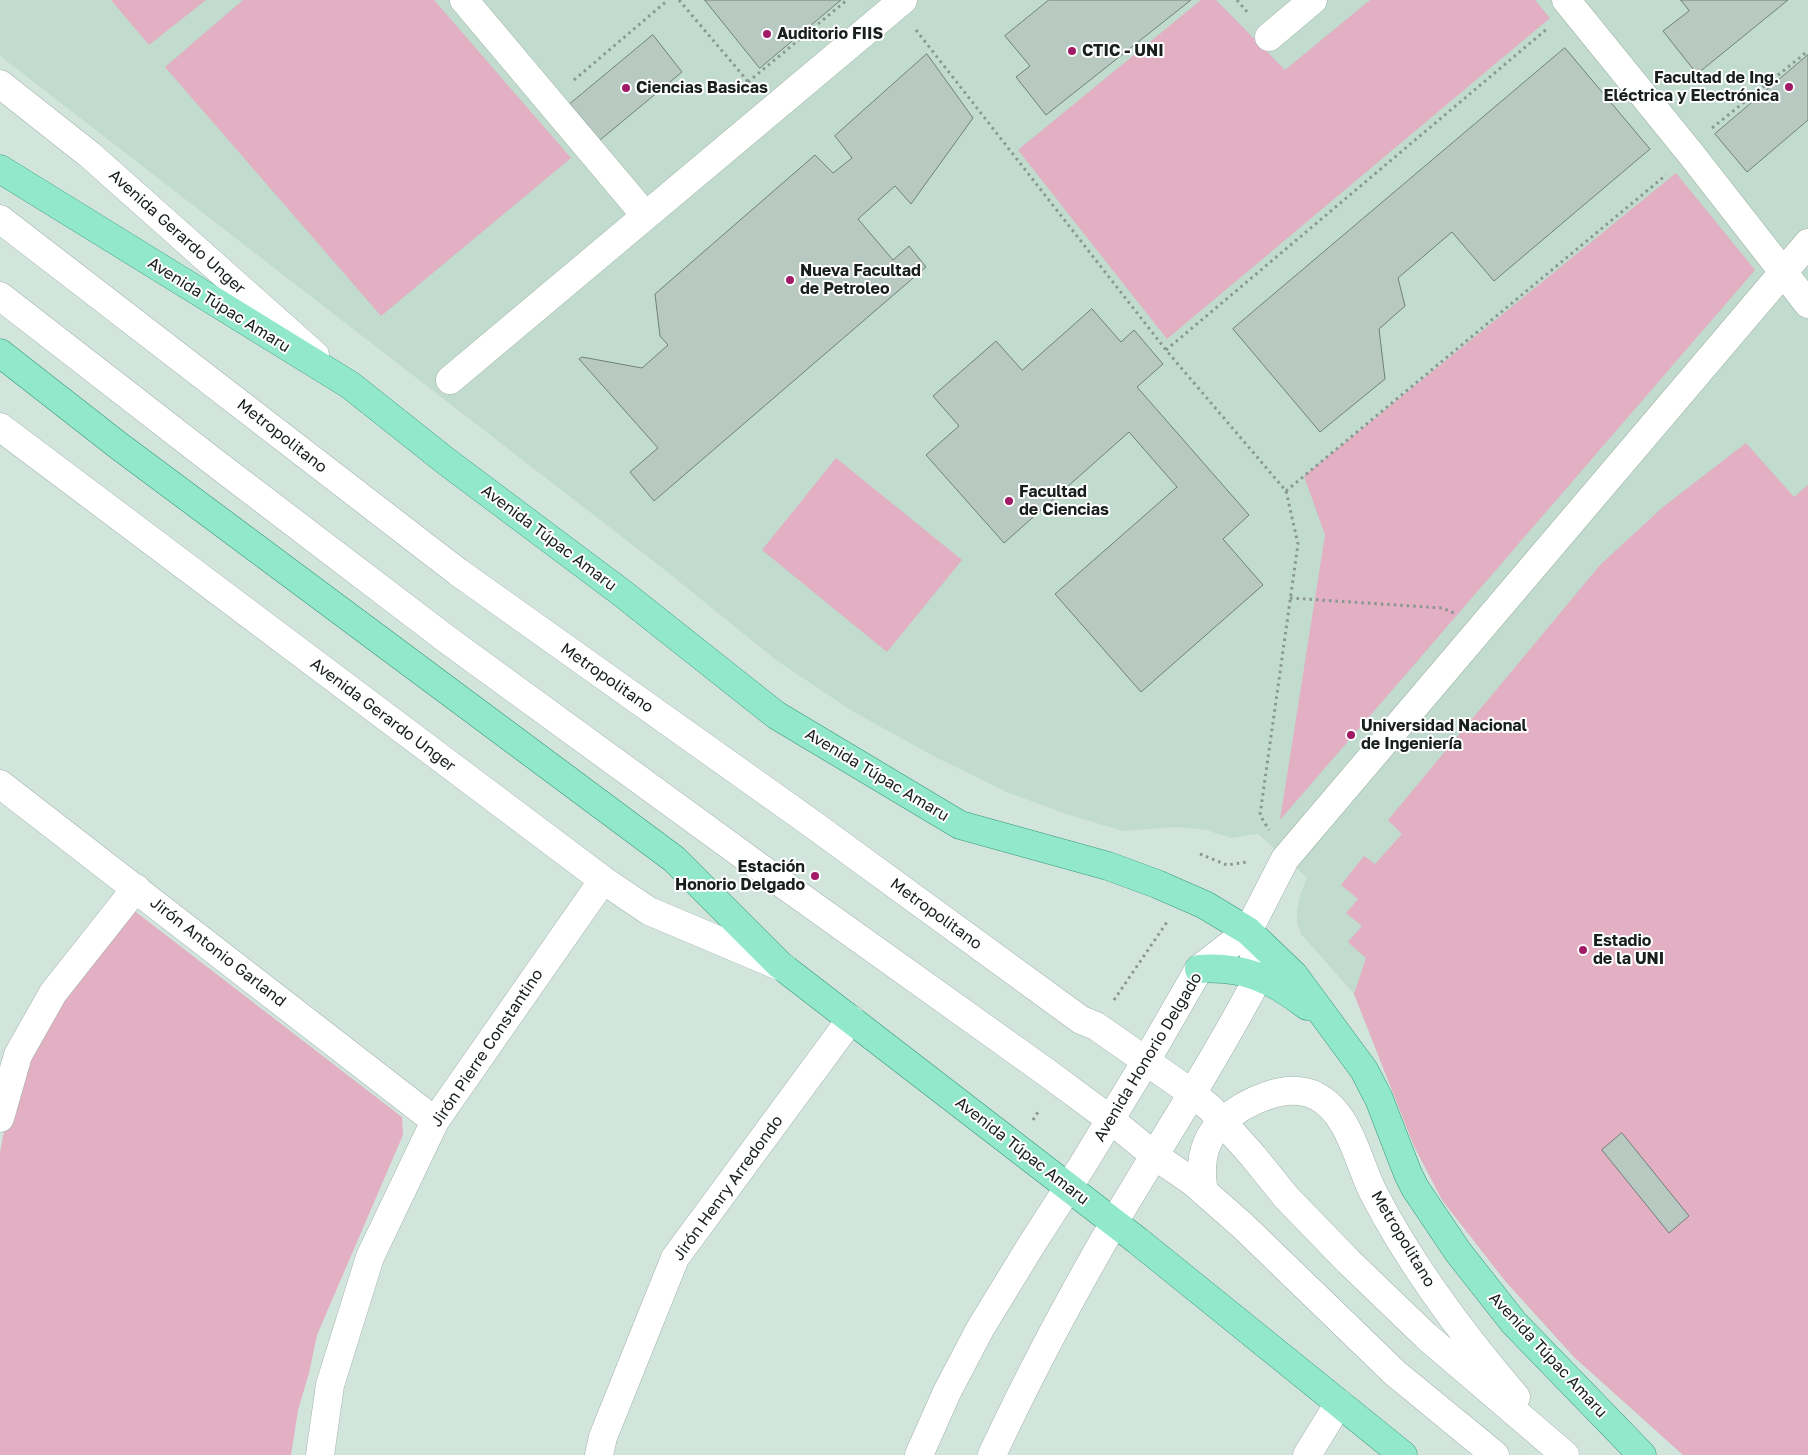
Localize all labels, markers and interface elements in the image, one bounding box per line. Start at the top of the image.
place label: Auditorio FIIS [777,24,883,44]
marker: Auditorio FIIS [761,28,773,40]
place label: CTIC - UNI [1082,41,1164,61]
marker: CTIC - UNI [1066,45,1078,57]
place label: Facultad de Ing. Eléctrica y Electrónica [1604,68,1779,106]
place label: Ciencias Basicas [636,78,768,98]
marker: Facultad de Ing. Eléctrica y Electrónica [1783,81,1795,93]
marker: Ciencias Basicas [620,82,632,94]
street label: Avenida Gerardo Unger [105,166,249,298]
street label: Avenida Túpac Amaru [144,253,294,357]
place label: Nueva Facultad de Petroleo [800,261,921,299]
marker: Nueva Facultad de Petroleo [784,274,796,286]
street label: Metropolitano [233,395,331,477]
street label: Avenida Túpac Amaru [478,481,620,595]
place label: Facultad de Ciencias [1019,482,1109,520]
marker: Facultad de Ciencias [1003,495,1015,507]
street label: Metropolitano [557,639,657,717]
street label: Avenida Gerardo Unger [307,654,459,776]
place label: Universidad Nacional de Ingeniería [1361,716,1527,754]
street label: Avenida Túpac Amaru [802,724,952,826]
marker: Universidad Nacional de Ingeniería [1345,729,1357,741]
place label: Estación Honorio Delgado [675,857,805,895]
marker: Estación Honorio Delgado [809,870,821,882]
street label: Metropolitano [886,874,986,954]
street label: Jirón Antonio Garland [146,893,290,1011]
place label: Estadio de la UNI [1593,931,1664,969]
marker: Estadio de la UNI [1577,944,1589,956]
street label: Jirón Pierre Constantino [427,965,547,1131]
street label: Avenida Honorio Delgado [1090,969,1206,1145]
street label: Avenida Túpac Amaru [951,1093,1093,1209]
street label: Jirón Henry Arredondo [669,1112,787,1264]
street label: Metropolitano [1367,1187,1439,1291]
street label: Avenida Túpac Amaru [1485,1288,1611,1422]

